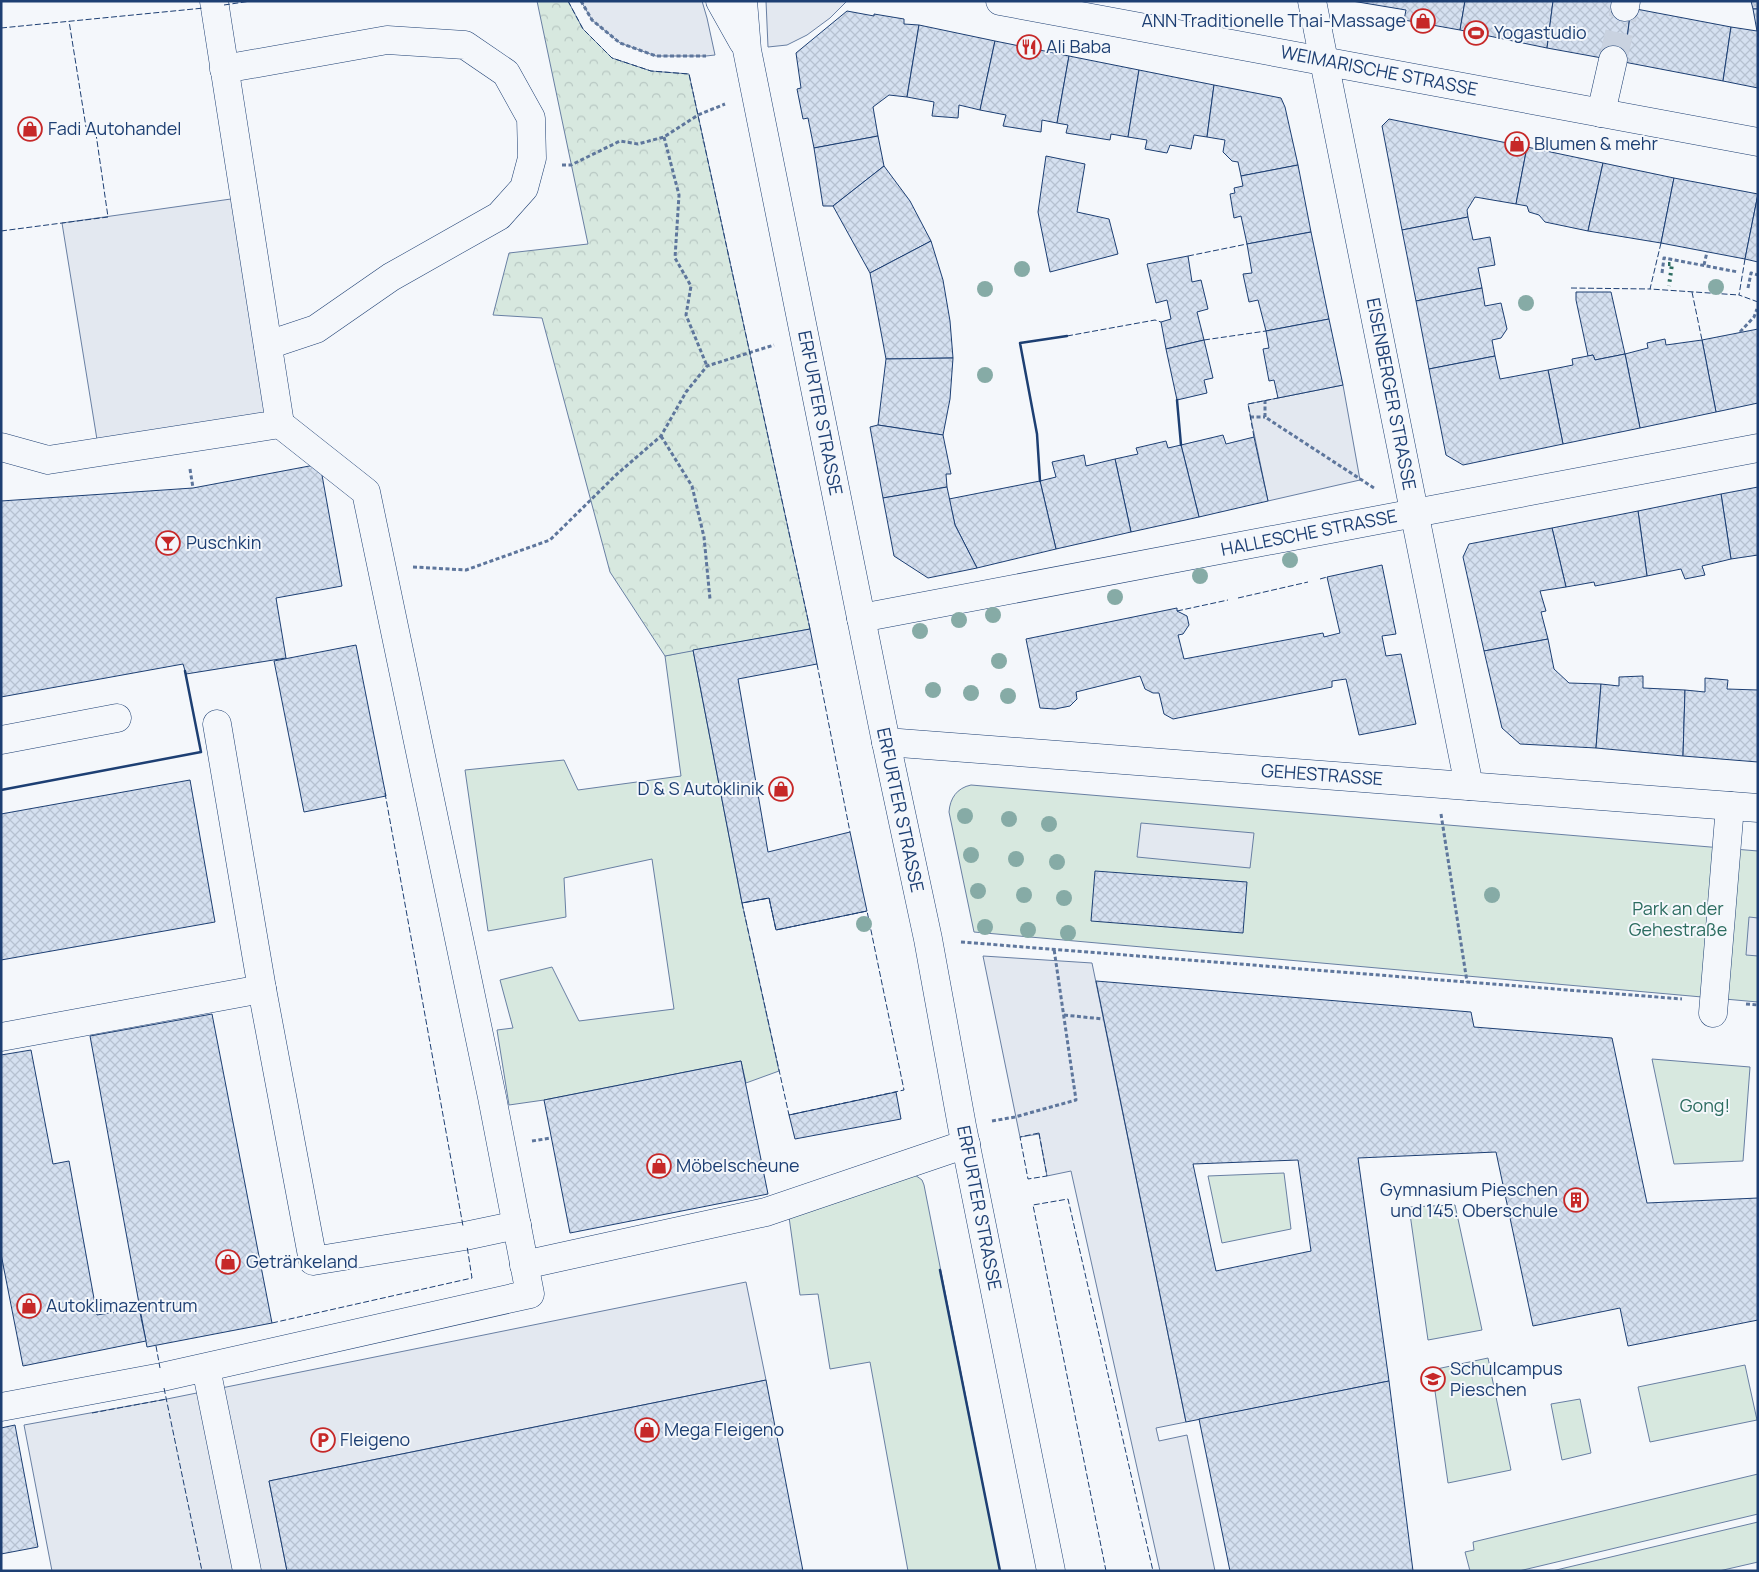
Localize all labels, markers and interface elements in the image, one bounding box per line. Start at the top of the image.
place label: ANN Traditionelle Thai-Massage [1141,8,1406,32]
shop icon: ANN Traditionelle Thai-Massage [1410,8,1436,34]
sports icon: Yogastudio [1463,20,1489,46]
place label: Yogastudio [1494,20,1587,44]
restaurant icon: Ali Baba [1016,34,1042,60]
place label: Ali Baba [1046,34,1111,58]
street label: WEIMARISCHE STRASSE [1278,39,1480,101]
shop icon: Fadi Autohandel [17,116,43,142]
place label: Fadi Autohandel [48,116,181,140]
shop icon: Blumen & mehr [1504,131,1530,157]
place label: Blumen & mehr [1534,131,1658,155]
street label: EISENBERGER STRASSE [1362,295,1422,492]
street label: ERFURTER STRASSE [793,328,849,497]
street label: HALLESCHE STRASSE [1219,503,1399,561]
bar icon: Puschkin [155,530,181,556]
place label: Puschkin [186,530,262,554]
street label: ERFURTER STRASSE [872,725,930,894]
street label: GEHESTRASSE [1260,758,1384,790]
place label: D & S Autoklinik [638,776,765,800]
shop icon: D & S Autoklinik [768,776,794,802]
park label: Park an der Gehestraße [1629,896,1727,941]
park label: Gong! [1680,1093,1730,1117]
street label: ERFURTER STRASSE [952,1123,1008,1292]
shop icon: Möbelscheune [646,1153,672,1179]
place label: Möbelscheune [676,1153,800,1177]
place label: Gymnasium Pieschen und 145. Oberschule [1380,1177,1558,1222]
building icon: Gymnasium Pieschen und 145. Oberschule [1563,1187,1589,1213]
shop icon: Getränkeland [215,1249,241,1275]
place label: Getränkeland [246,1249,358,1273]
shop icon: Autoklimazentrum [16,1293,42,1319]
place label: Autoklimazentrum [46,1293,198,1317]
place label: Schulcampus Pieschen [1450,1356,1563,1401]
school or university icon: Schulcampus Pieschen [1420,1366,1446,1392]
shop icon: Mega Fleigeno [634,1417,660,1443]
place label: Mega Fleigeno [664,1417,784,1441]
parking icon: Fleigeno [310,1427,336,1453]
place label: Fleigeno [340,1427,410,1451]

